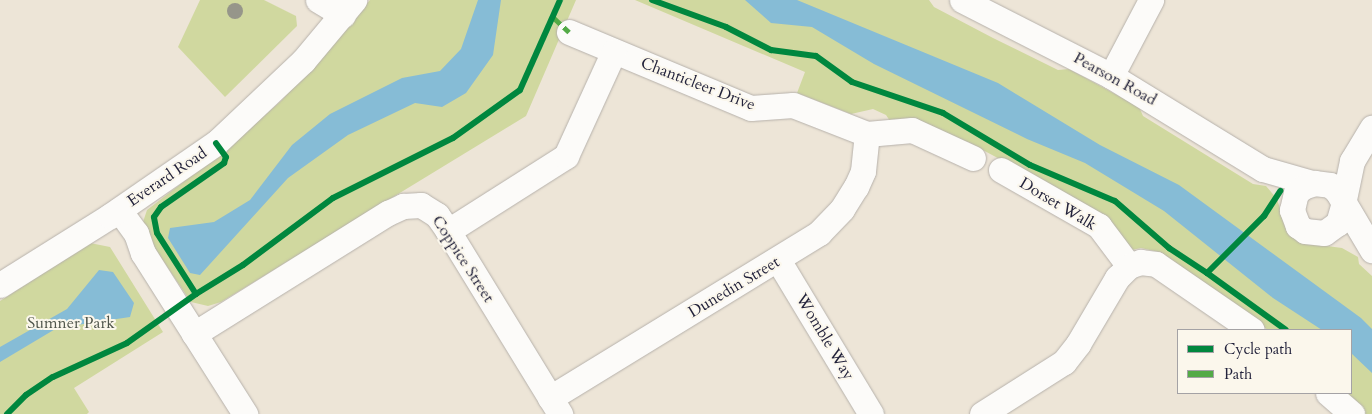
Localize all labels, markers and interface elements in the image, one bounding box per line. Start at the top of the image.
street label: Pearson Road [1070,48,1160,110]
street label: Chanticleer Drive [638,53,758,115]
street label: Everard Road [124,143,210,211]
street label: Dorset Walk [1016,173,1100,235]
street label: Coppice Street [428,212,498,306]
street label: Dunedin Street [685,252,783,322]
street label: Womble Way [792,290,858,384]
park label: Sumner Park [27,313,115,333]
legend [1177,329,1352,394]
text: Cycle path [1224,339,1292,359]
text: Path [1224,364,1252,384]

